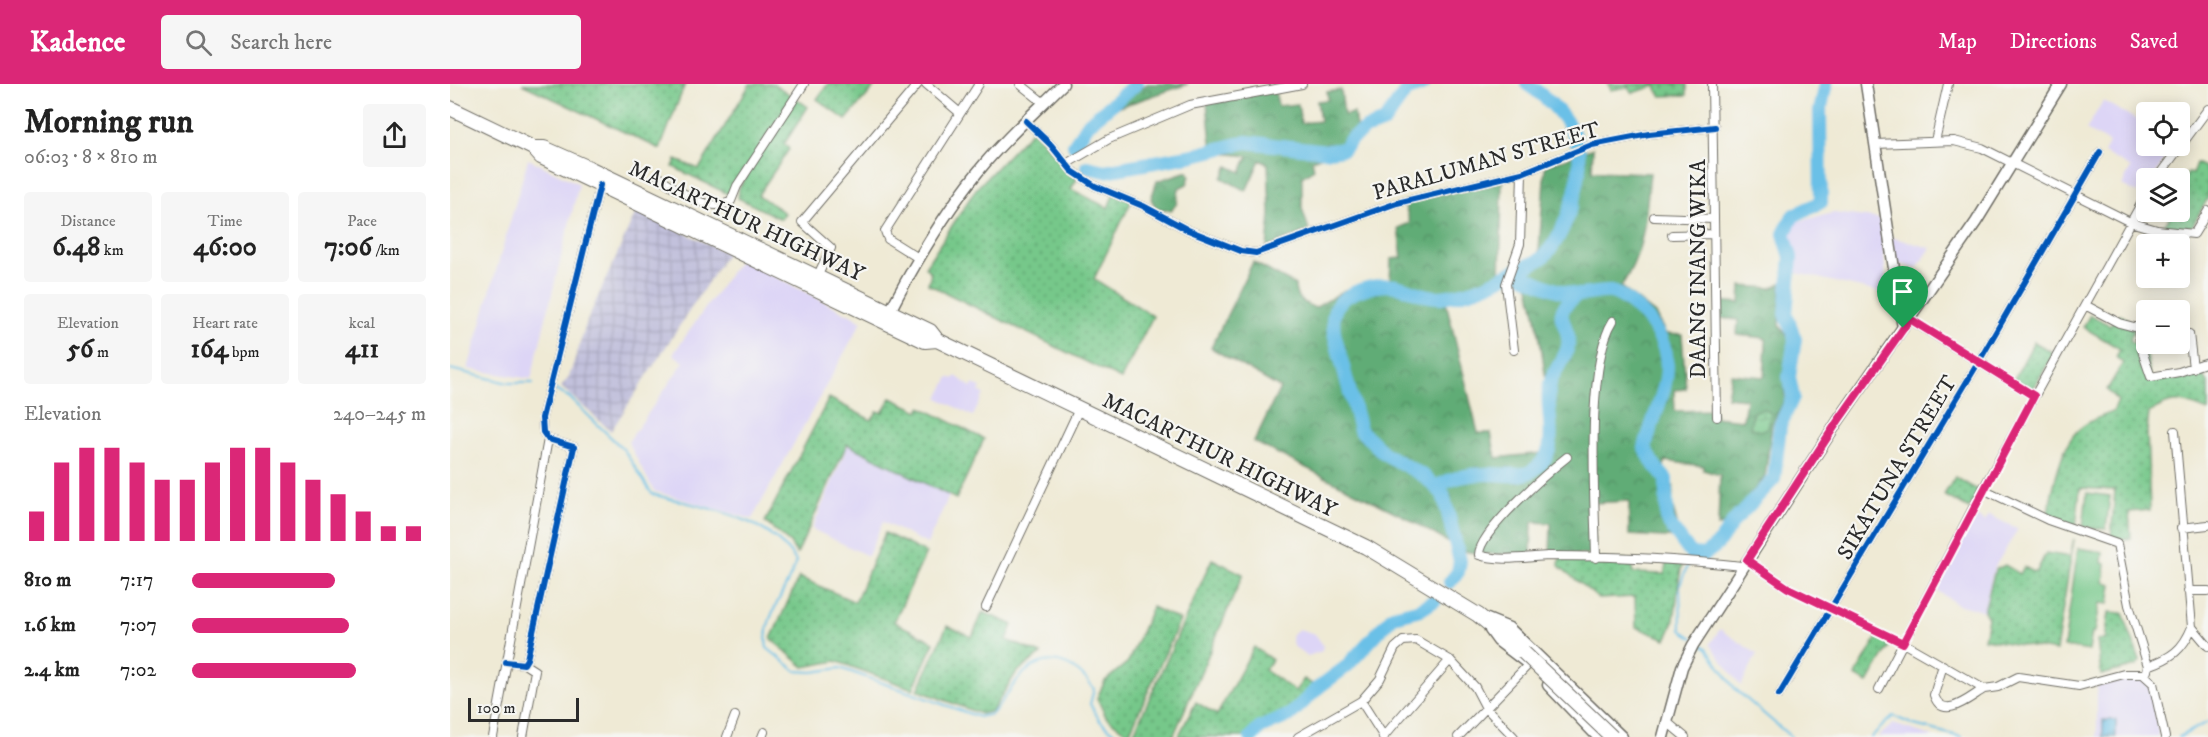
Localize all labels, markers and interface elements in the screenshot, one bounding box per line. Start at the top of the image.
search box [161,15,581,69]
text: Kadence [30,25,125,60]
icon: search [182,26,215,59]
text: Search here [230,29,332,56]
text: Map [1938,29,1977,55]
text: Directions [2010,29,2097,55]
text: Saved [2130,29,2178,55]
text: Morning run [24,102,193,143]
map controls [2136,102,2190,354]
button: locate [2136,102,2190,156]
button: share [363,104,426,167]
street label: PARALUMAN STREET [1370,116,1603,207]
text: 06:03 · 8 × 810 m [24,145,157,170]
street label: MACARTHUR HIGHWAY [624,155,869,288]
street label: DAANG INANG WIKA [1685,158,1712,379]
button: layers [2136,168,2190,222]
text: Distance [60,211,116,231]
text: Time [208,211,242,231]
text: Pace [347,211,377,231]
text: 6.48 [52,231,100,264]
text: 46:00 [193,231,257,264]
text: 7:06 [324,231,372,264]
button: + [2136,234,2190,288]
text: km [100,240,124,260]
text: /km [372,240,400,260]
pin [1877,266,1928,328]
icon: arrive [1886,275,1919,308]
button: − [2136,300,2190,354]
text: Elevation [57,313,119,333]
text: Heart rate [192,313,258,333]
text: kcal [349,313,375,333]
text: 56 [67,333,94,366]
text: 164 [191,333,228,366]
text: 411 [345,333,379,366]
text: m [94,342,109,362]
text: bpm [228,342,259,362]
street label: SIKATUNA STREET [1832,370,1963,565]
street label: MACARTHUR HIGHWAY [1098,387,1342,524]
text: Elevation [24,402,101,427]
text: 240–245 m [333,402,426,427]
text: 810 m [24,568,71,593]
text: 7:17 [120,568,154,593]
text: 1.6 km [24,613,76,638]
text: 7:07 [120,613,157,638]
text: 2.4 km [24,658,80,683]
text: 7:02 [120,658,156,683]
scale bar [468,695,579,722]
text: 100 m [477,698,516,718]

